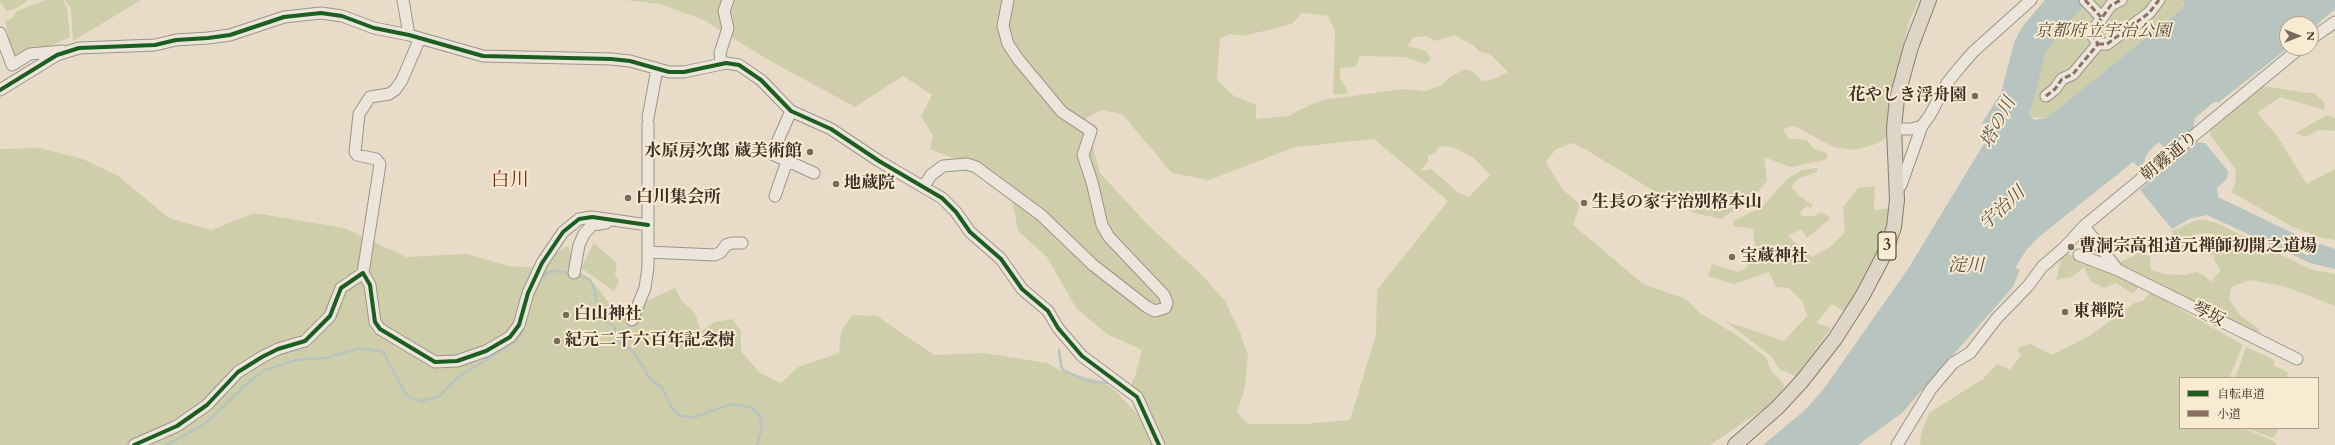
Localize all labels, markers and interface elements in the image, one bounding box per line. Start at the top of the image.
north arrow [2279,16,2319,56]
park label: 京都府立宇治公園 [2035,22,2171,42]
text: N [2303,31,2318,41]
place label: 花やしき浮舟園 [1848,86,1967,106]
marker: 花やしき浮舟園 [1970,91,1980,101]
water label: 塔の川 [1977,94,2021,152]
street label: 朝霧通り [2137,128,2203,186]
place label: 水原房次郎 蔵美術館 [644,142,802,162]
marker: 水原房次郎 蔵美術館 [805,147,815,157]
district label: 白川 [491,171,529,193]
place label: 地蔵院 [844,174,895,194]
marker: 地蔵院 [831,179,841,189]
water label: 宇治川 [1976,183,2030,235]
place label: 白川集会所 [636,188,721,208]
marker: 白川集会所 [623,193,633,203]
place label: 生長の家宇治別格本山 [1592,193,1762,213]
marker: 生長の家宇治別格本山 [1579,198,1589,208]
road number: 3 [1878,232,1896,260]
place label: 曹洞宗高祖道元禅師初開之道場 [2079,237,2317,257]
marker: 曹洞宗高祖道元禅師初開之道場 [2066,242,2076,252]
place label: 宝蔵神社 [1740,247,1808,267]
marker: 宝蔵神社 [1727,252,1737,262]
water label: 淀川 [1948,256,1984,278]
street label: 琴坂 [2188,298,2228,332]
place label: 東禅院 [2073,302,2124,322]
place label: 白山神社 [574,305,642,325]
marker: 東禅院 [2060,307,2070,317]
marker: 白山神社 [561,310,571,320]
place label: 紀元二千六百年記念樹 [565,331,735,351]
marker: 紀元二千六百年記念樹 [552,336,562,346]
legend [2179,377,2319,429]
text: 自転車道 [2217,386,2265,402]
text: 小道 [2217,406,2241,422]

